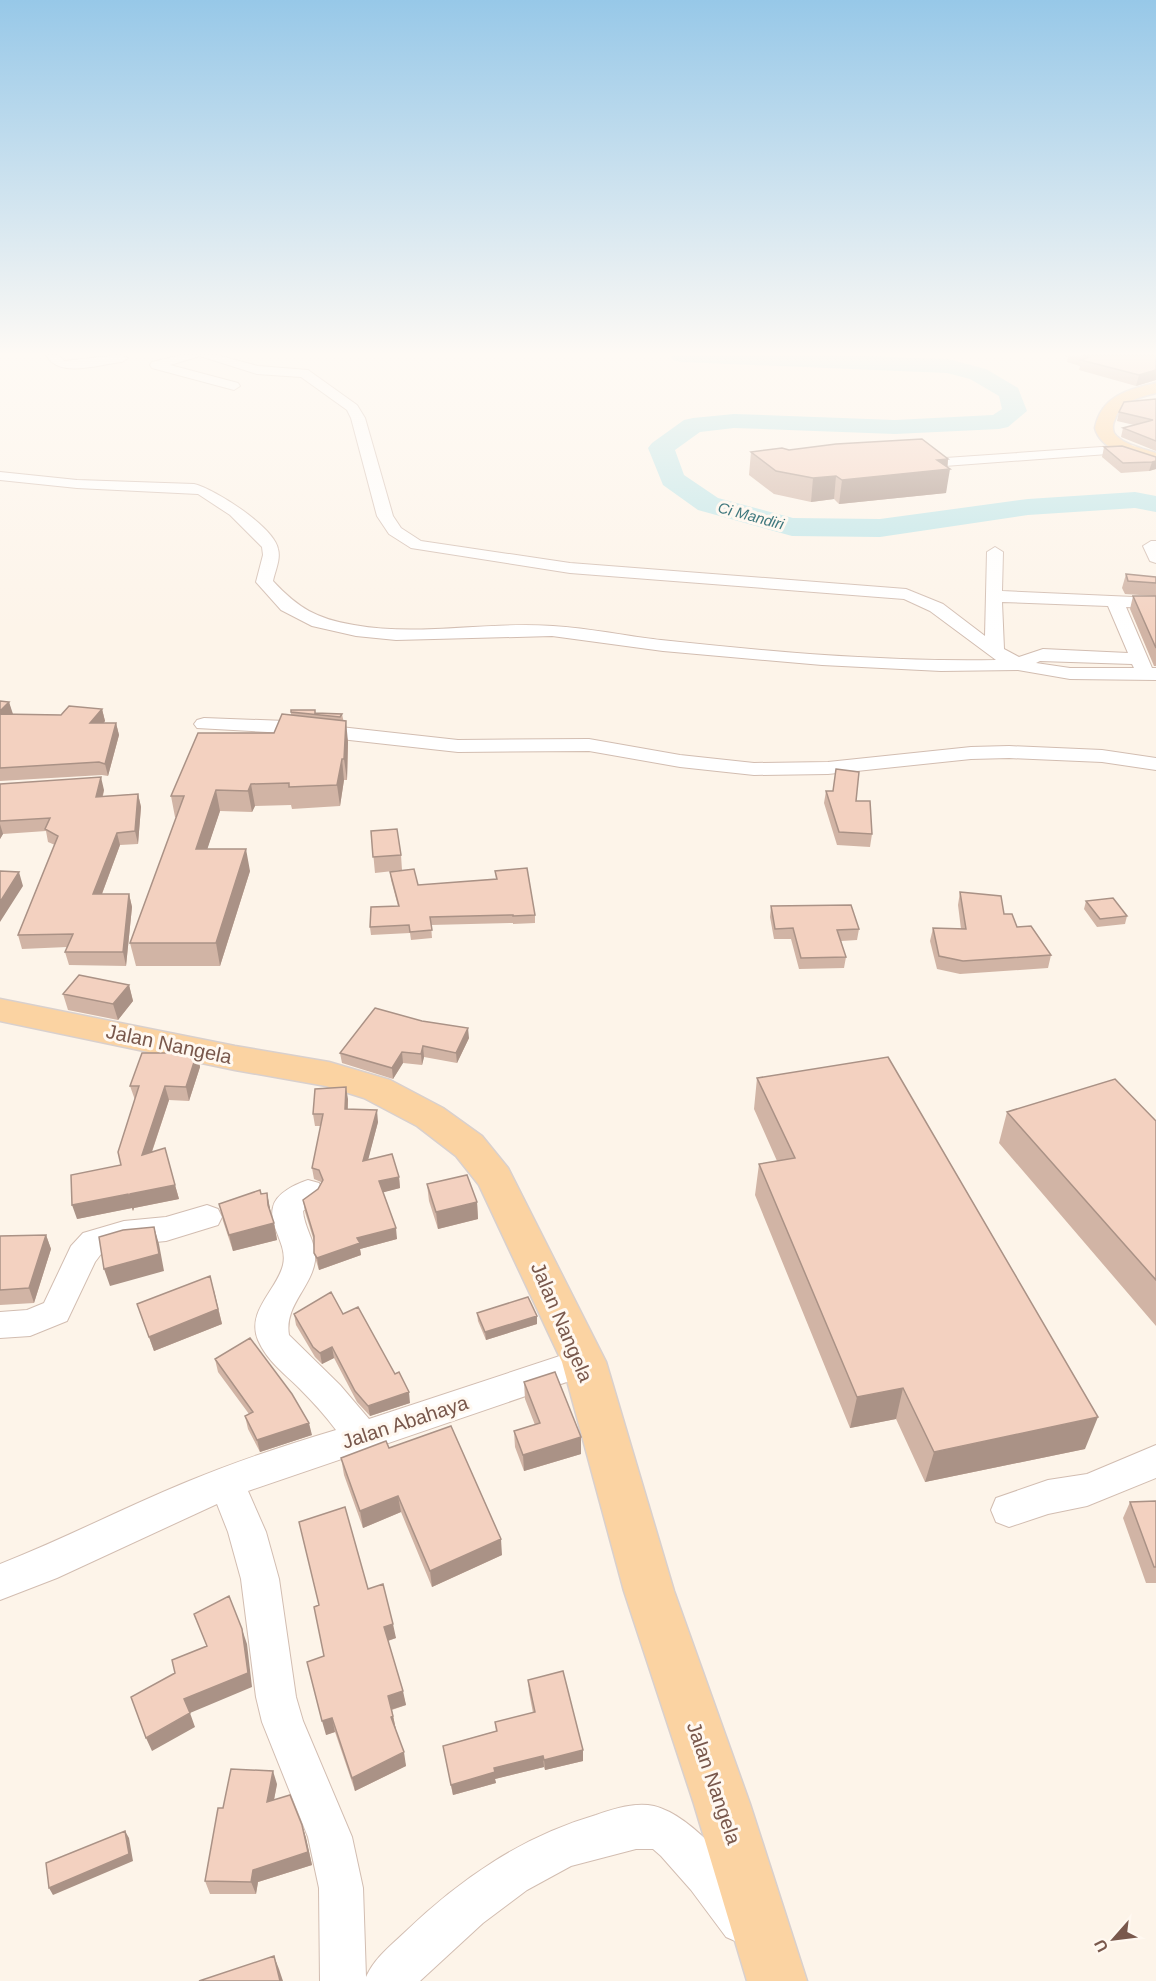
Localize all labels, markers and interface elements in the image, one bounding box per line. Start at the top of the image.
water label: Ci Mandiri [716,499,787,533]
street label: Jalan Nangela [104,1020,235,1068]
street label: Jalan Nangela [527,1259,597,1386]
street label: Jalan Abahaya [339,1391,472,1453]
street label: Jalan Nangela [683,1719,746,1848]
north arrow [1084,1909,1144,1969]
text: U [1091,1937,1111,1955]

